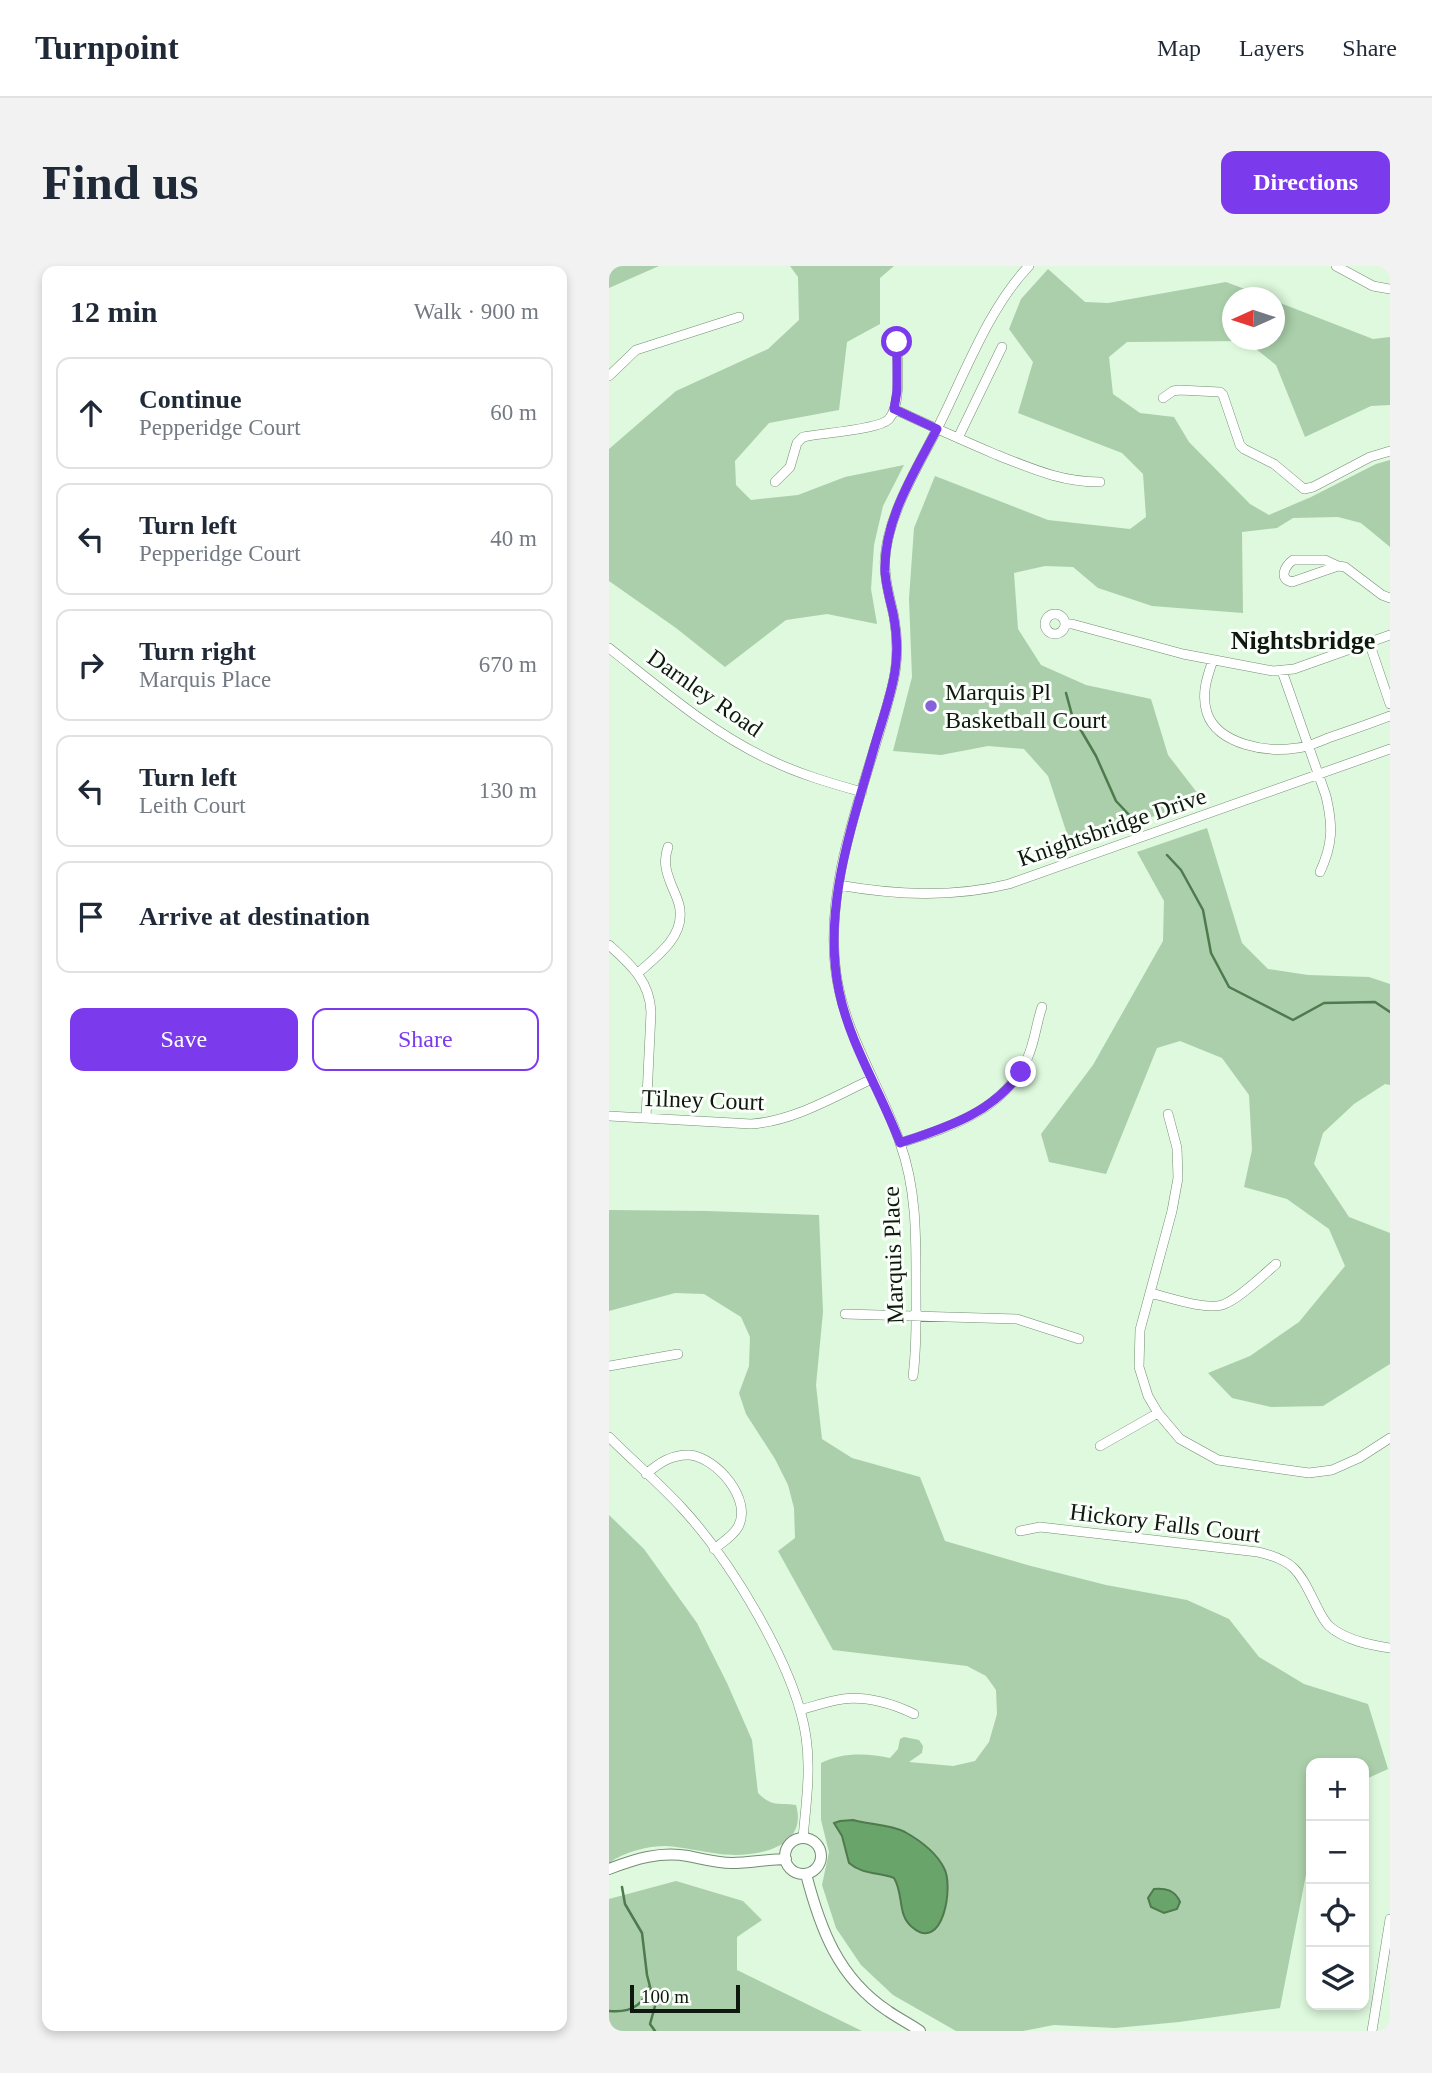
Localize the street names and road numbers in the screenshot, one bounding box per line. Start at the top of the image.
street label: Darnley Road [643,644,767,742]
street label: Knightsbridge Drive [1014,782,1210,872]
street label: Tilney Court [641,1085,765,1115]
street label: Marquis Place [878,1186,908,1324]
street label: Hickory Falls Court [1068,1498,1262,1548]

